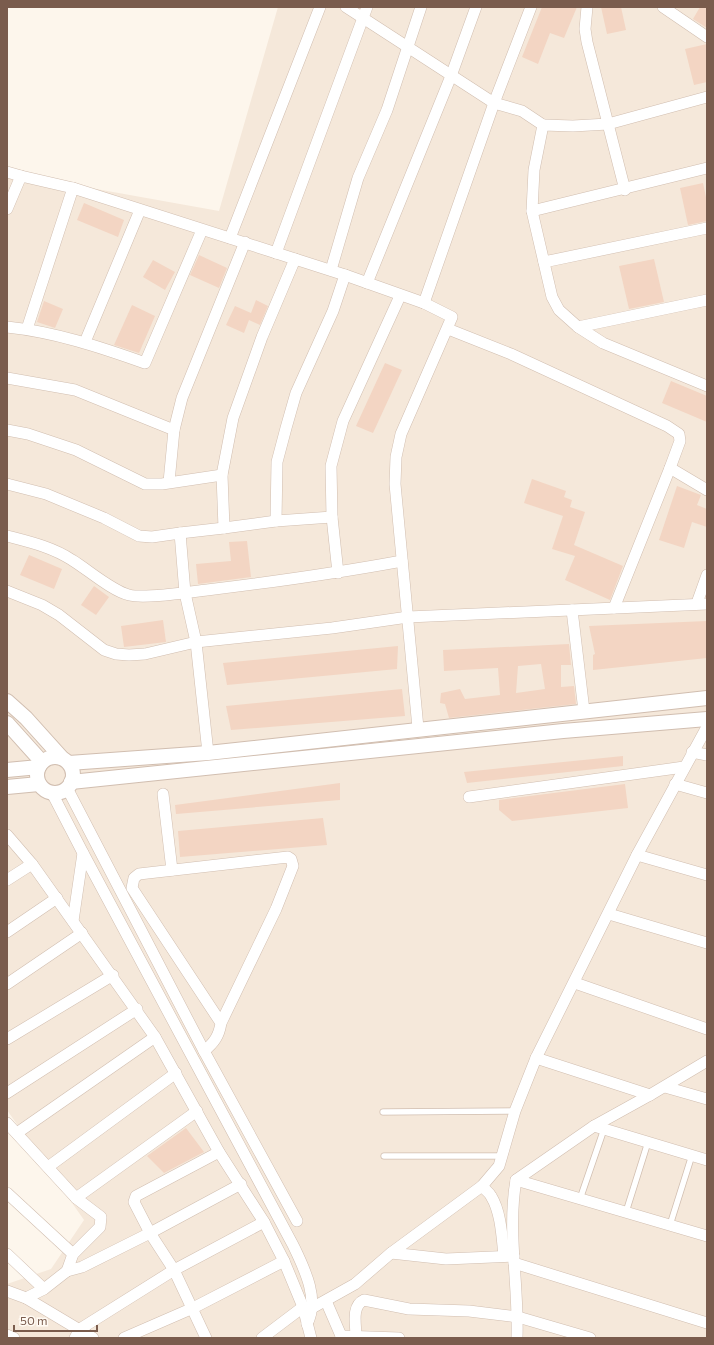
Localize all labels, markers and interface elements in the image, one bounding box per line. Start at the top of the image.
scale bar [14,1307,97,1333]
text: 50 m [20,1313,48,1327]

